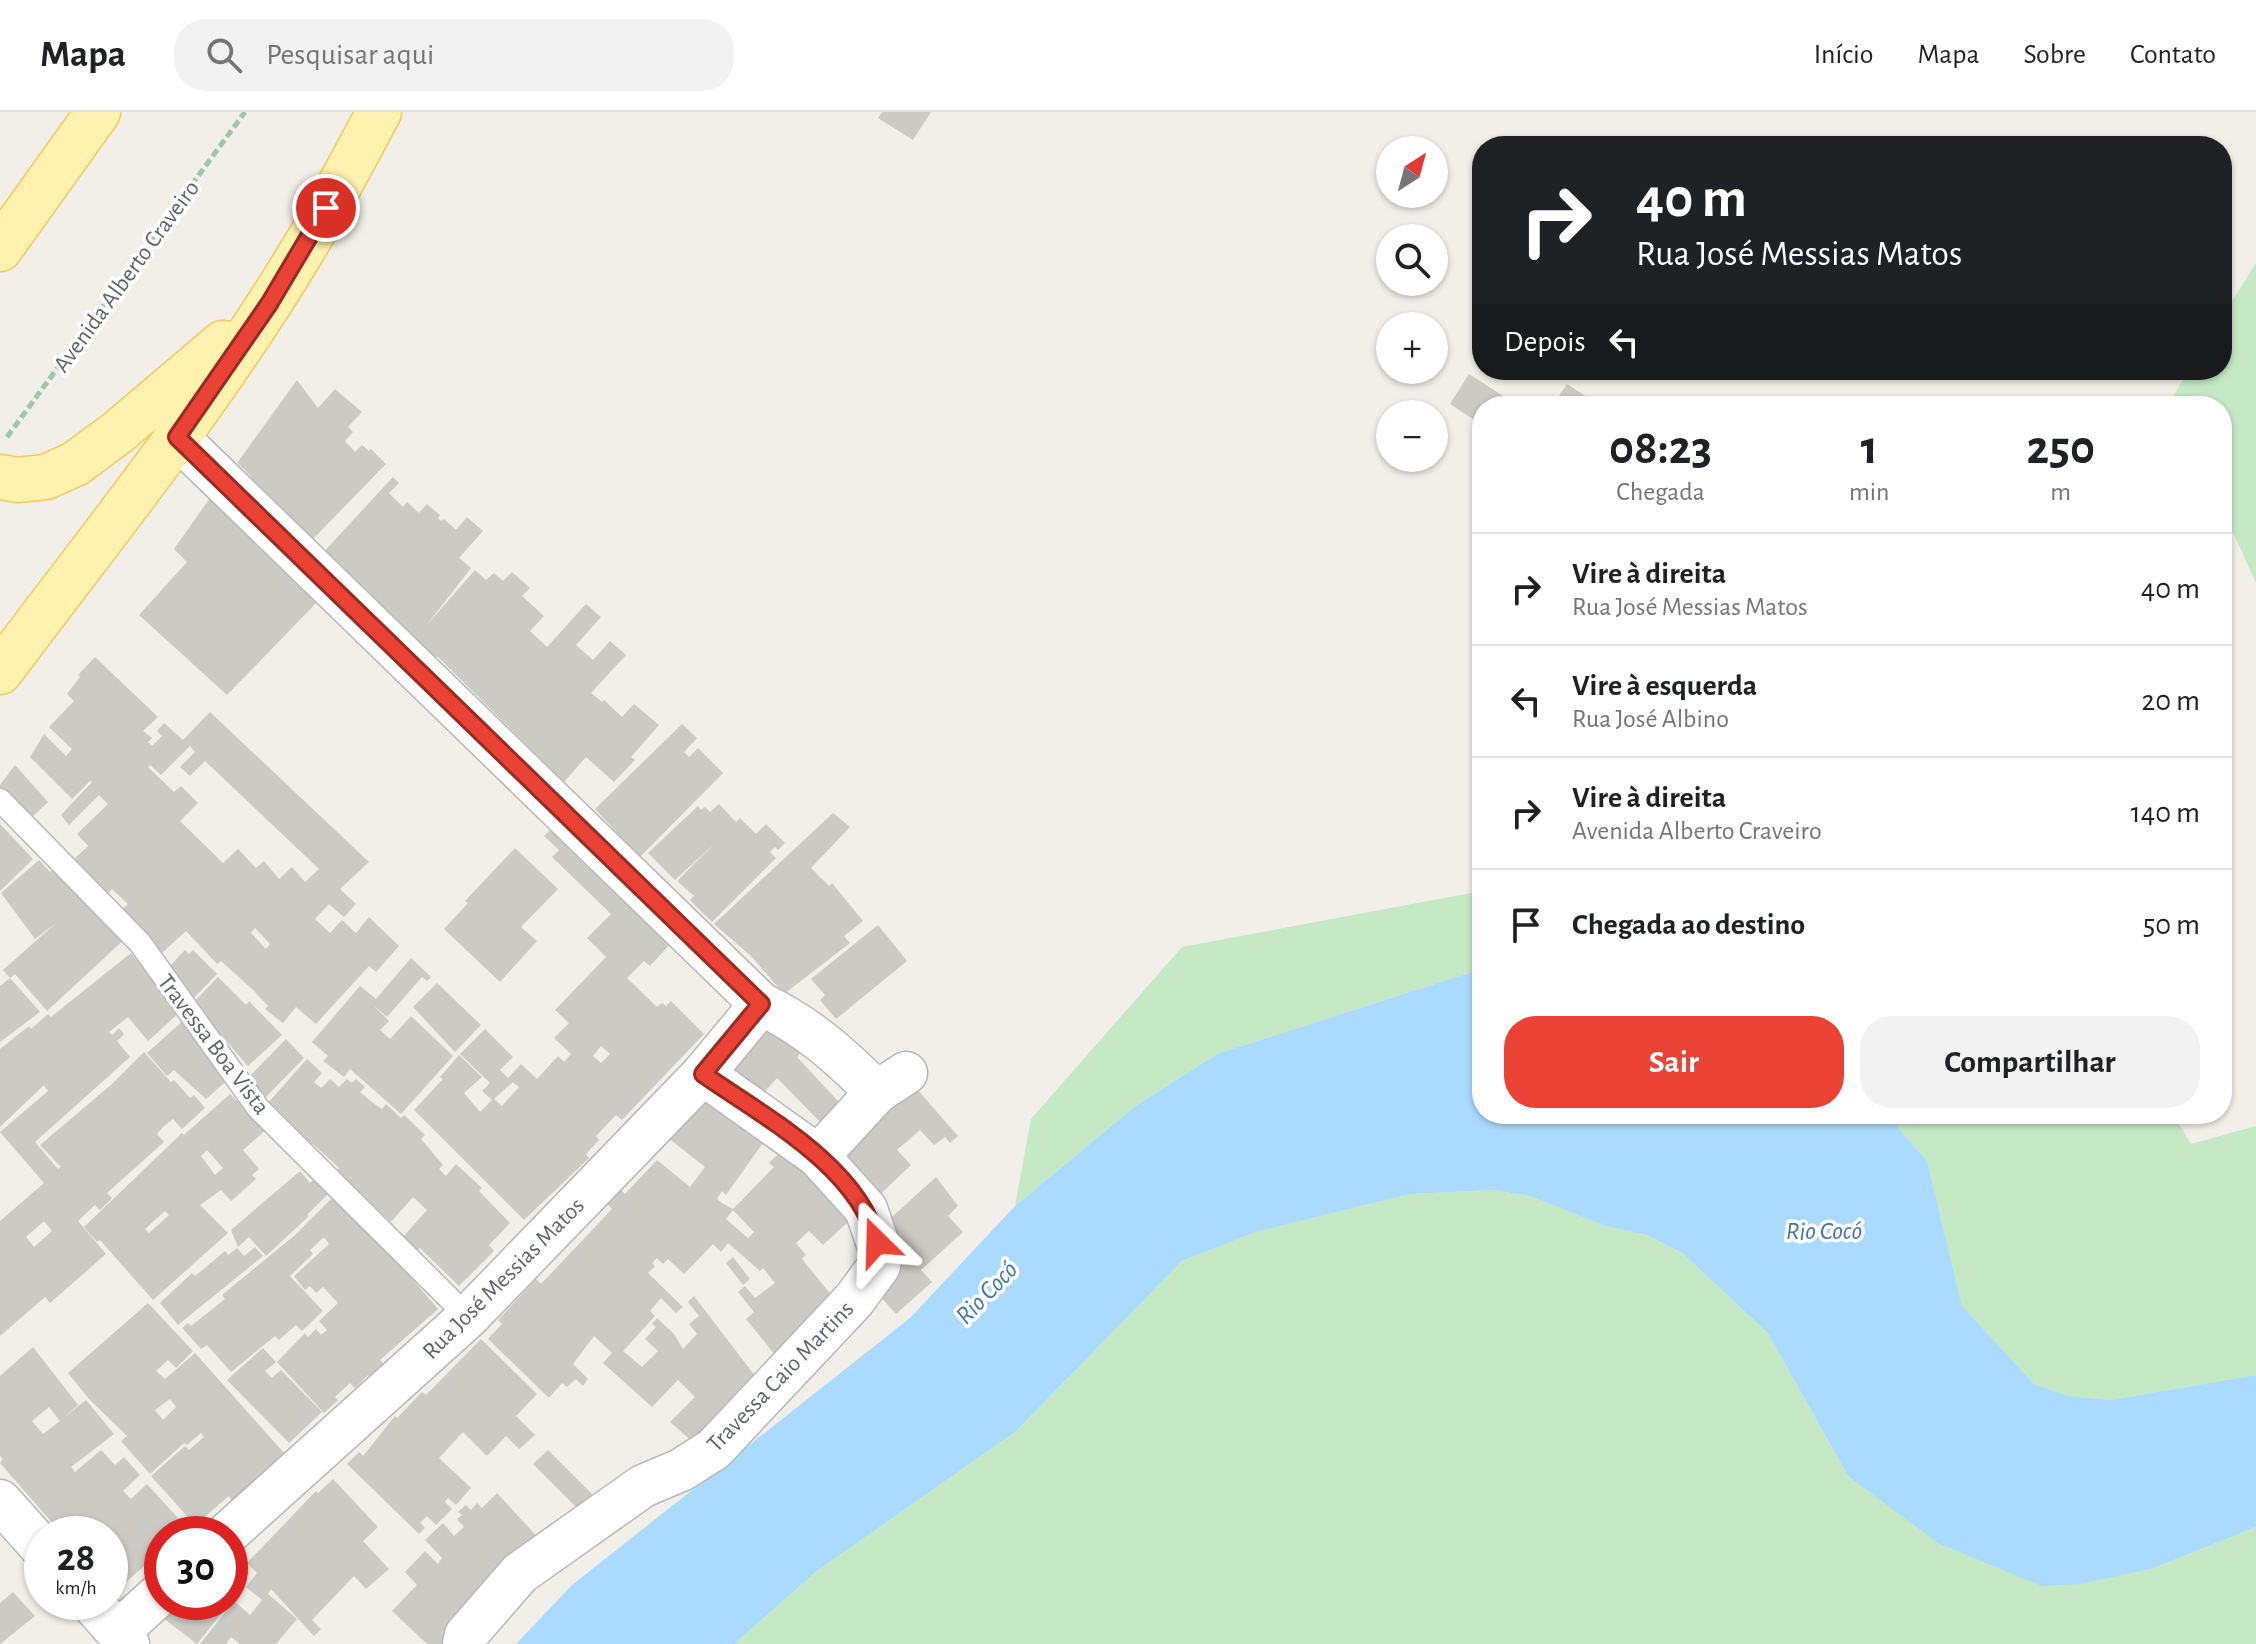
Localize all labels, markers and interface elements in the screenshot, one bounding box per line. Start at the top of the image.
search box [174,19,734,91]
icon: search [202,33,246,77]
text: Mapa [40,36,126,74]
text: Pesquisar aqui [266,40,434,70]
text: Início [1814,41,1874,69]
text: Mapa [1918,41,1979,69]
text: Sobre [2023,41,2086,69]
text: Contato [2130,41,2216,69]
north arrow [1376,136,1448,208]
map controls [1376,136,1448,472]
icon: right [1504,168,1608,272]
text: 40 m [1636,171,1747,227]
pin [292,174,360,242]
street label: Avenida Alberto Craveiro [49,176,204,377]
icon: arrive [304,186,348,230]
button: search [1376,224,1448,296]
text: Rua José Messias Matos [1636,236,1962,272]
button: + [1376,312,1448,384]
icon: left [1602,320,1646,364]
text: Depois [1504,327,1586,357]
button: − [1376,400,1448,472]
text: 08:23 [1609,425,1712,473]
text: 1 [1861,425,1878,473]
text: 250 [2027,425,2095,473]
text: Chegada [1616,479,1705,505]
text: min [1849,479,1890,505]
text: m [2050,479,2071,505]
text: Vire à direita [1572,559,1726,589]
icon: right [1504,567,1548,611]
text: 40 m [2141,574,2200,604]
text: Rua José Messias Matos [1572,594,1808,620]
text: Vire à esquerda [1572,671,1757,701]
icon: left [1504,679,1548,723]
text: 20 m [2142,686,2200,716]
text: Rua José Albino [1572,706,1729,732]
text: Vire à direita [1572,783,1726,813]
icon: right [1504,791,1548,835]
text: 140 m [2130,798,2200,828]
text: Avenida Alberto Craveiro [1572,818,1822,844]
icon: arrive [1504,903,1548,947]
text: Chegada ao destino [1572,910,1805,940]
text: 50 m [2143,910,2200,940]
street label: Travessa Boa Vista [153,970,274,1119]
button: Sair [1504,1016,1844,1108]
button: Compartilhar [1860,1016,2200,1108]
street label: Rua José Messias Matos [418,1193,589,1364]
position arrow [835,1200,919,1284]
water label: Rio Cocó [1786,1218,1862,1244]
water label: Rio Cocó [951,1256,1023,1329]
street label: Travessa Caio Martins [703,1297,859,1457]
speed limit sign: 30 [144,1516,248,1620]
text: 28 [57,1538,95,1578]
text: km/h [55,1578,97,1598]

